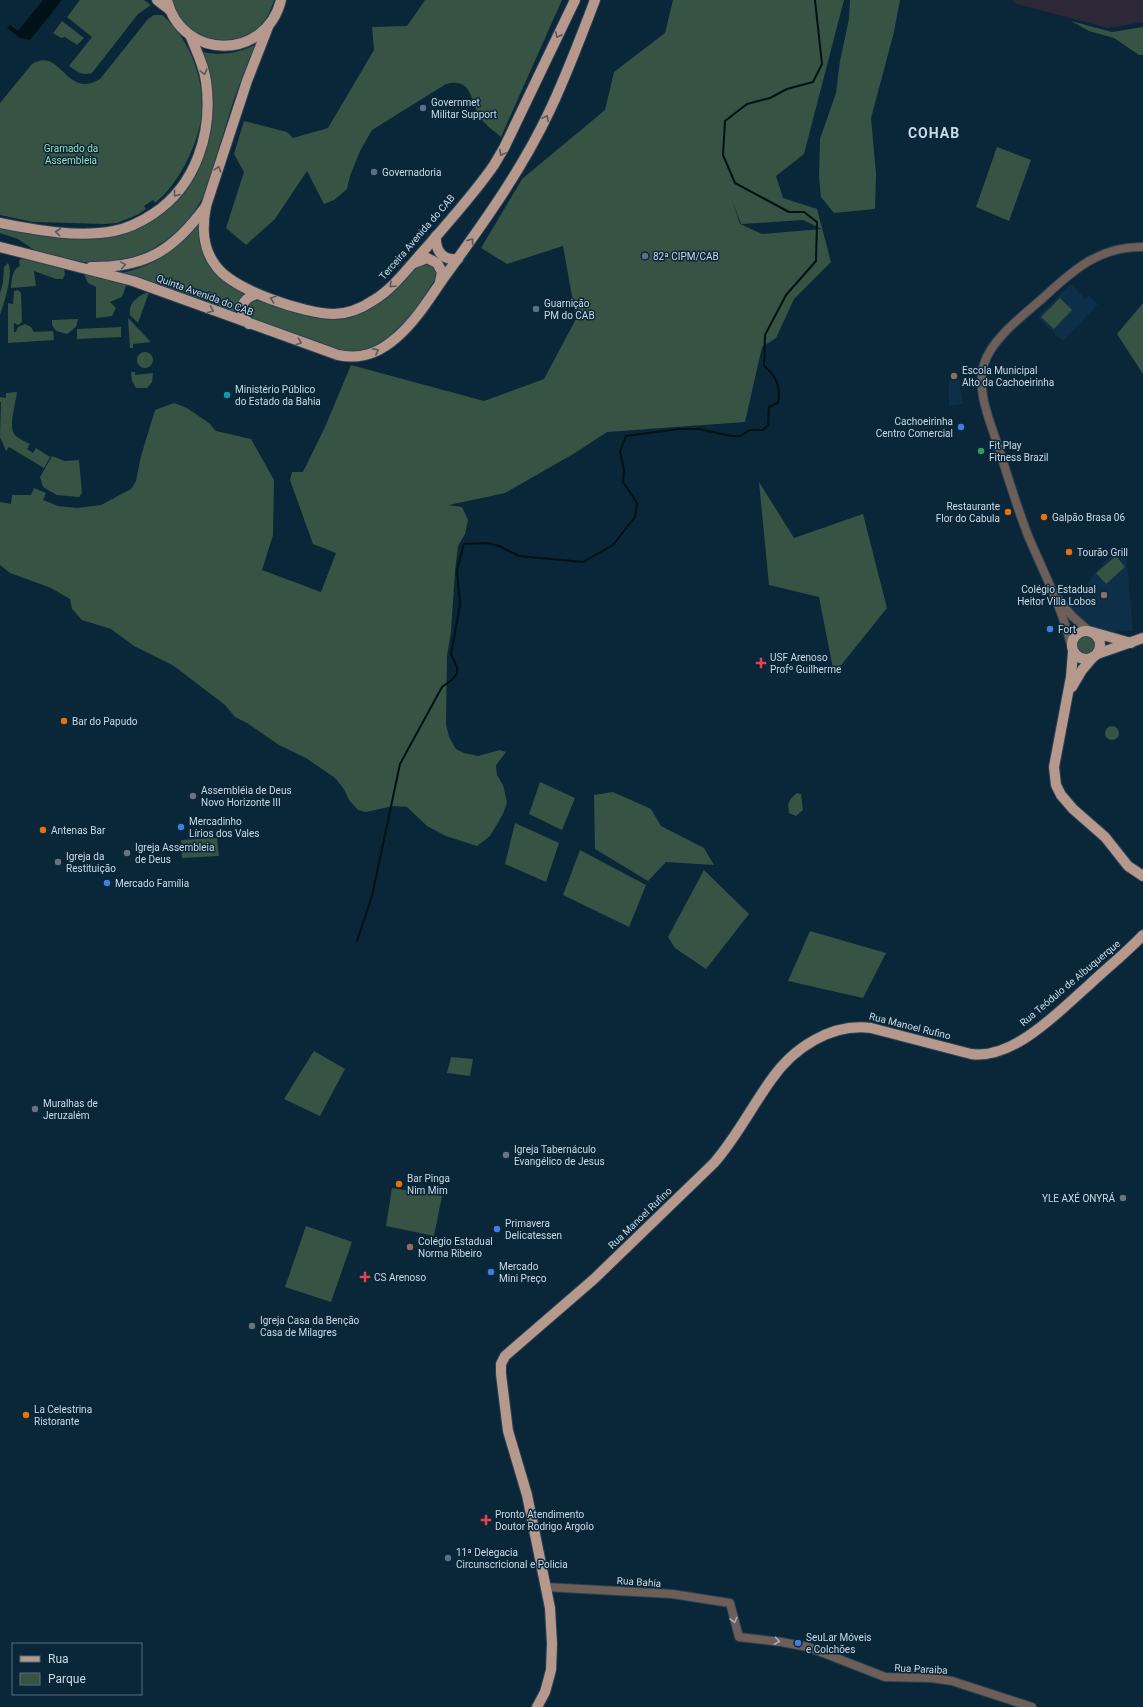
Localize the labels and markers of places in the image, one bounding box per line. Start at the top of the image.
place label: Governmet Militar Support [431,97,497,120]
marker: Governmet Militar Support [418,103,428,113]
marker: Governadoria [369,167,379,177]
place label: Governadoria [382,167,441,178]
marker: 82ª CIPM/CAB [640,251,650,261]
place label: 82ª CIPM/CAB [653,251,719,262]
place label: Guarnição PM do CAB [544,298,595,321]
marker: Guarnição PM do CAB [531,304,541,314]
place label: Escola Municipal Alto da Cachoeirinha [962,365,1054,388]
marker: Escola Municipal Alto da Cachoeirinha [949,371,959,381]
place label: Ministério Público do Estado da Bahia [235,384,321,407]
marker: Ministério Público do Estado da Bahia [222,390,232,400]
place label: Cachoeirinha Centro Comercial [876,416,953,439]
marker: Cachoeirinha Centro Comercial [956,422,966,432]
place label: Fit Play Fitness Brazil [989,440,1049,463]
marker: Fit Play Fitness Brazil [976,446,986,456]
place label: Restaurante Flor do Cabula [936,501,1000,524]
marker: Restaurante Flor do Cabula [1003,507,1013,517]
marker: Galpão Brasa 06 [1039,512,1049,522]
place label: Galpão Brasa 06 [1052,512,1125,523]
marker: Tourão Grill [1064,547,1074,557]
place label: Tourão Grill [1077,547,1128,558]
place label: Colégio Estadual Heitor Villa Lobos [1017,584,1096,607]
marker: Colégio Estadual Heitor Villa Lobos [1099,590,1109,600]
marker: Fort [1045,624,1055,634]
place label: Fort [1058,624,1076,635]
place label: USF Arenoso Profº Guilherme [770,652,841,675]
marker: USF Arenoso Profº Guilherme [755,657,767,669]
marker: Bar do Papudo [59,716,69,726]
place label: Bar do Papudo [72,716,138,727]
place label: Assembléia de Deus Novo Horizonte III [201,785,292,808]
marker: Assembléia de Deus Novo Horizonte III [188,791,198,801]
place label: Mercadinho Lírios dos Vales [189,816,260,839]
marker: Mercadinho Lírios dos Vales [176,822,186,832]
marker: Antenas Bar [38,825,48,835]
place label: Antenas Bar [51,825,106,836]
place label: Igreja Assembleia de Deus [135,842,214,865]
marker: Igreja Assembleia de Deus [122,848,132,858]
place label: Igreja da Restituição [66,851,116,874]
marker: Igreja da Restituição [53,857,63,867]
marker: Mercado Família [102,878,112,888]
place label: Mercado Família [115,878,189,889]
place label: Muralhas de Jeruzalém [43,1098,98,1121]
marker: Muralhas de Jeruzalém [30,1104,40,1114]
place label: Igreja Tabernáculo Evangélico de Jesus [514,1144,605,1167]
marker: Igreja Tabernáculo Evangélico de Jesus [501,1150,511,1160]
place label: Bar Pinga Nim Mim [407,1173,450,1196]
marker: Bar Pinga Nim Mim [394,1179,404,1189]
place label: YLE AXÉ ONYRÁ [1042,1192,1115,1204]
marker: YLE AXÉ ONYRÁ [1118,1193,1128,1203]
place label: Primavera Delicatessen [505,1218,562,1241]
marker: Primavera Delicatessen [492,1224,502,1234]
place label: Colégio Estadual Norma Ribeiro [418,1236,493,1259]
marker: Colégio Estadual Norma Ribeiro [405,1242,415,1252]
place label: Mercado Mini Preço [499,1261,547,1284]
marker: Mercado Mini Preço [486,1267,496,1277]
marker: CS Arenoso [359,1271,371,1283]
place label: CS Arenoso [374,1272,426,1283]
place label: Igreja Casa da Benção Casa de Milagres [260,1315,360,1338]
marker: Igreja Casa da Benção Casa de Milagres [247,1321,257,1331]
place label: La Celestrina Ristorante [34,1404,92,1427]
marker: La Celestrina Ristorante [21,1410,31,1420]
place label: Pronto Atendimento Doutor Rodrigo Argolo [495,1509,594,1532]
marker: Pronto Atendimento Doutor Rodrigo Argolo [480,1514,492,1526]
place label: 11ª Delegacia Circunscricional e Policia [456,1547,568,1570]
marker: 11ª Delegacia Circunscricional e Policia [443,1553,453,1563]
place label: SeuLar Móveis e Colchões [806,1632,871,1655]
marker: SeuLar Móveis e Colchões [793,1638,803,1648]

